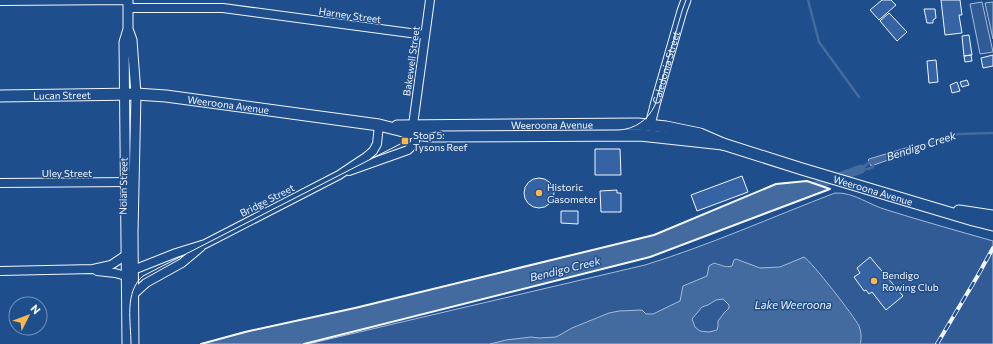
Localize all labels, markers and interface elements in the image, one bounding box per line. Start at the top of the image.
street label: Harney Street [318,5,382,25]
street label: Bakewell Street [400,25,422,97]
street label: Caledonia Street [650,29,682,105]
street label: Lucan Street [33,89,91,102]
street label: Weeroona Avenue [187,93,270,116]
street label: Weeroona Avenue [511,118,593,131]
water label: Bendigo Creek [884,128,958,163]
place label: Stop 5: Tysons Reef [413,129,467,153]
marker: Stop 5: Tysons Reef [400,136,410,146]
street label: Nolan Street [117,157,129,215]
street label: Uley Street [42,167,92,179]
street label: Weeroona Avenue [832,173,914,208]
street label: Bridge Street [238,181,296,219]
place label: Historic Gasometer [547,181,597,205]
marker: Historic Gasometer [534,188,544,198]
water label: Bendigo Creek [528,253,602,284]
place label: Bendigo Rowing Club [882,269,939,293]
marker: Bendigo Rowing Club [869,276,879,286]
north arrow [8,296,48,336]
water label: Lake Weeroona [754,298,832,311]
text: N [28,302,43,316]

